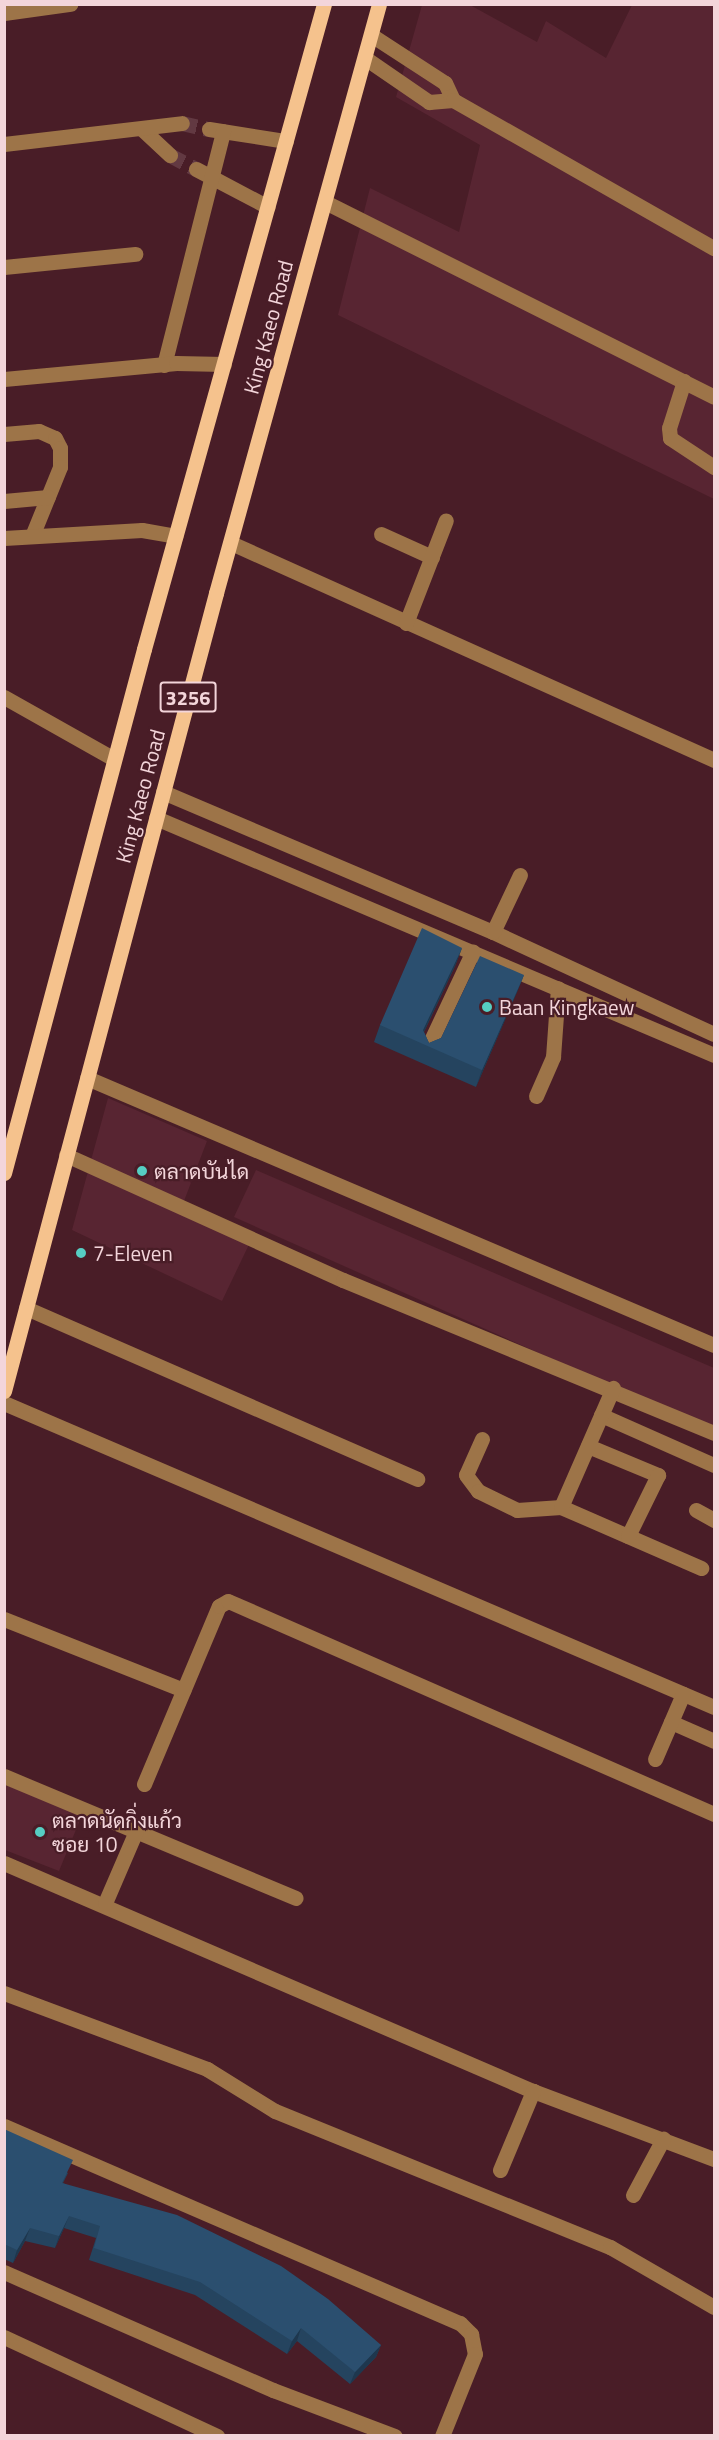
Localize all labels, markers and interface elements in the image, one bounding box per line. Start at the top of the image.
street label: King Kaeo Road [238,257,298,397]
road number: 3256 [160,680,216,714]
street label: King Kaeo Road [110,726,170,866]
place label: Baan Kingkaew [499,994,635,1020]
marker: Baan Kingkaew [480,1000,494,1014]
place label: ตลาดบันได [154,1158,249,1184]
marker: ตลาดบันได [135,1164,149,1178]
place label: 7-Eleven [93,1240,173,1266]
marker: 7-Eleven [74,1246,88,1260]
place label: ตลาดนัดกิ่งแก้ว ซอย 10 [52,1807,182,1857]
marker: ตลาดนัดกิ่งแก้ว ซอย 10 [33,1825,47,1839]

